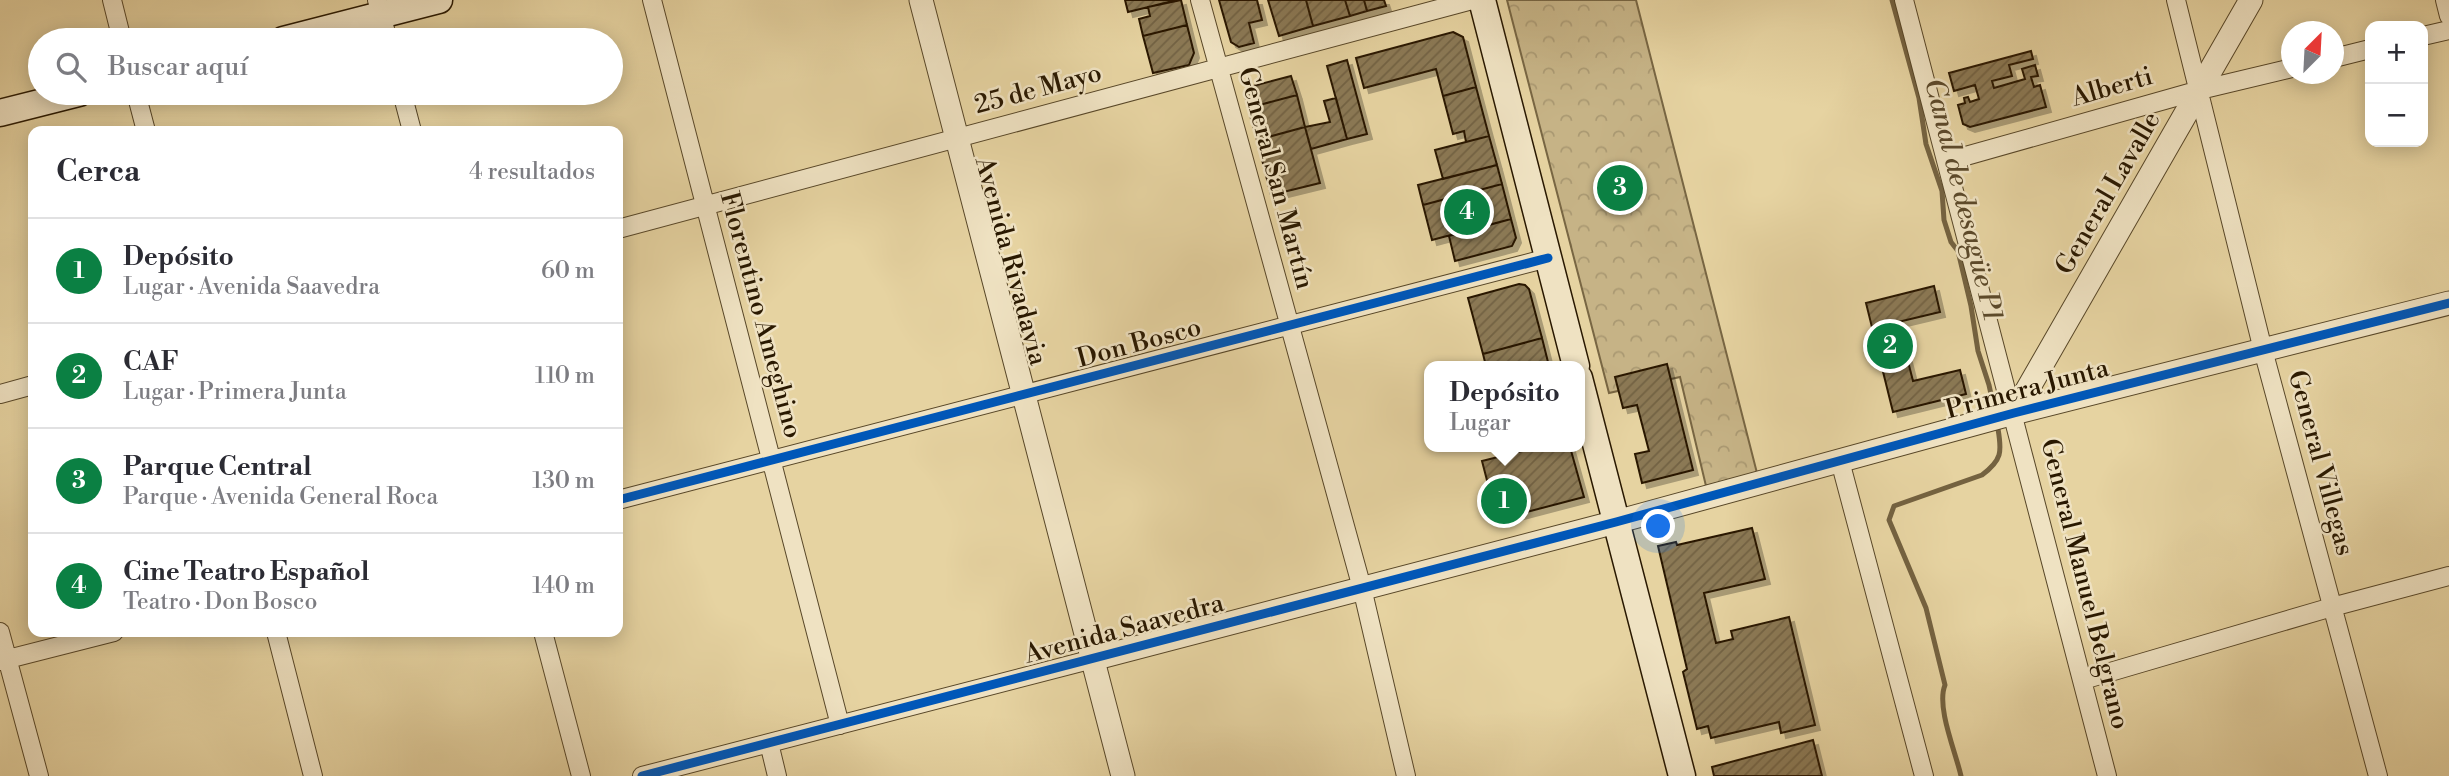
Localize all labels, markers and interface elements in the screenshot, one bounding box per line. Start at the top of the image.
north arrow [2281,21,2344,84]
map controls [2365,21,2428,147]
button: + [2365,21,2428,84]
search box [28,28,623,105]
icon: search [52,48,90,86]
text: Buscar aquí [108,51,248,83]
street label: 25 de Mayo [971,57,1105,121]
street label: Alberti [2067,60,2156,114]
street label: General San Martín [1231,63,1321,293]
water label: Canal de desagüe P1 [1916,75,2010,324]
button: − [2365,84,2428,147]
street label: General Lavalle [2048,106,2168,280]
street label: Avenida Rivadavia [968,152,1054,370]
text: Cerca [56,153,140,191]
text: 4 resultados [469,158,595,186]
pin: 3 [1597,162,1643,214]
pin: 4 [1444,186,1490,238]
street label: Florentino Ameghino [713,188,809,442]
text: Depósito [123,241,234,273]
text: 1 [73,257,85,285]
text: 60 m [541,257,595,285]
text: Lugar · Avenida Saavedra [123,273,380,301]
street label: Don Bosco [1073,311,1205,375]
pin: 2 [1867,320,1913,372]
text: CAF [123,346,179,378]
street label: Primera Junta [1942,352,2113,426]
popup [1424,361,1585,452]
text: 2 [72,362,86,390]
text: 110 m [535,362,595,390]
street label: General Villegas [2281,367,2361,559]
text: Depósito [1449,377,1560,409]
text: Lugar · Primera Junta [123,378,347,406]
text: Lugar [1449,409,1511,437]
street label: General Manuel Belgrano [2033,435,2137,733]
text: Parque Central [123,451,312,483]
text: 3 [72,467,86,495]
text: 130 m [532,467,595,495]
pin: 1 [1481,475,1527,527]
text: Parque · Avenida General Roca [123,483,438,511]
your location [1641,509,1675,543]
text: Cine Teatro Español [123,556,369,588]
text: 4 [71,572,87,600]
text: 140 m [532,572,595,600]
street label: Avenida Saavedra [1020,587,1228,671]
text: Teatro · Don Bosco [123,588,317,616]

